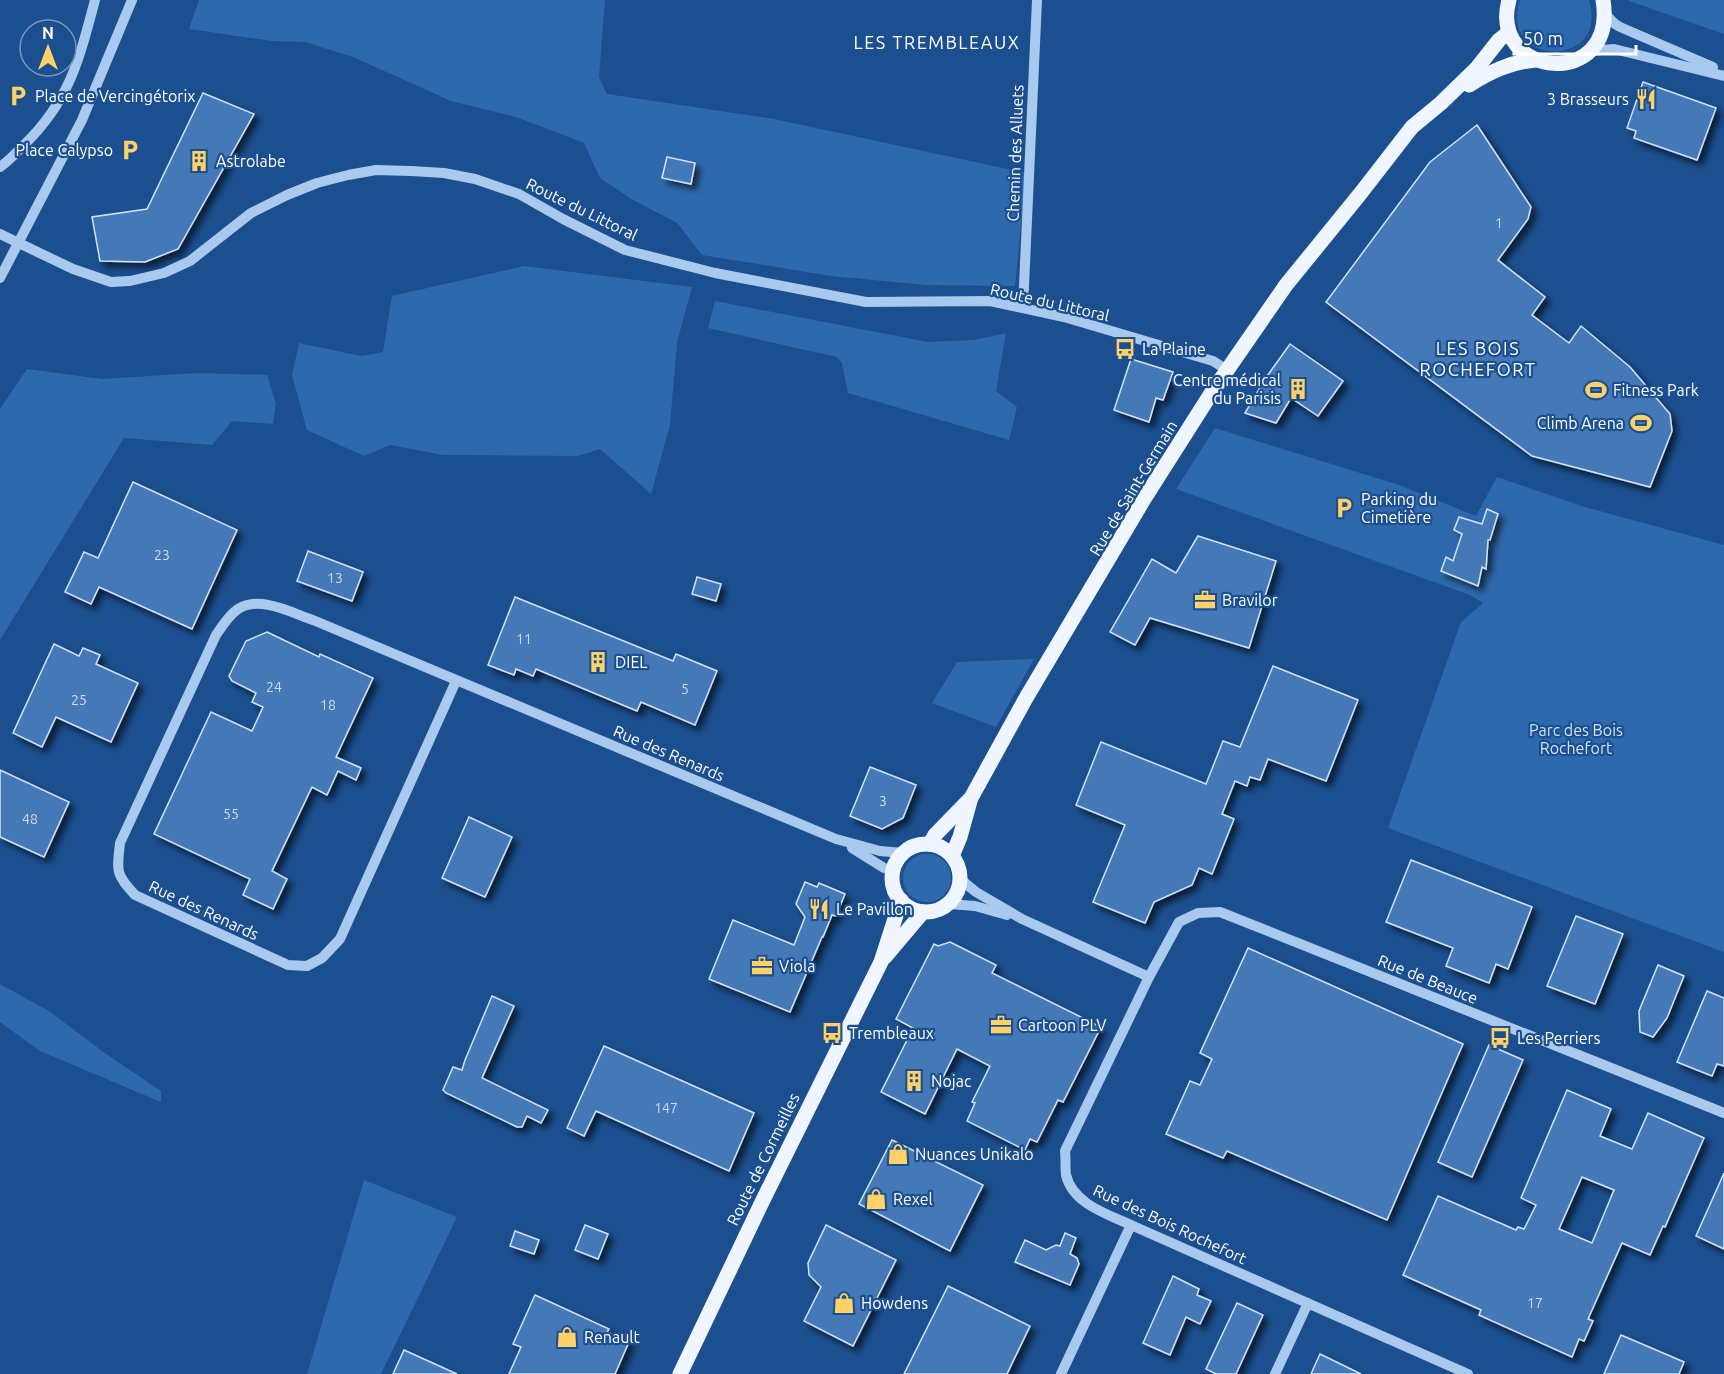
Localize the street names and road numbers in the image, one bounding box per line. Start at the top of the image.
street label: Chemin des Alluets [1004,84,1026,222]
street label: Route du Littoral [523,174,641,244]
street label: Route du Littoral [989,280,1111,324]
street label: Rue de Saint-Germain [1086,417,1180,559]
street label: Rue des Renards [611,721,727,785]
street label: Rue des Renards [146,877,262,943]
street label: Rue de Beauce [1375,951,1481,1007]
street label: Route de Cormeilles [723,1090,803,1228]
street label: Rue des Bois Rochefort [1091,1181,1250,1268]

